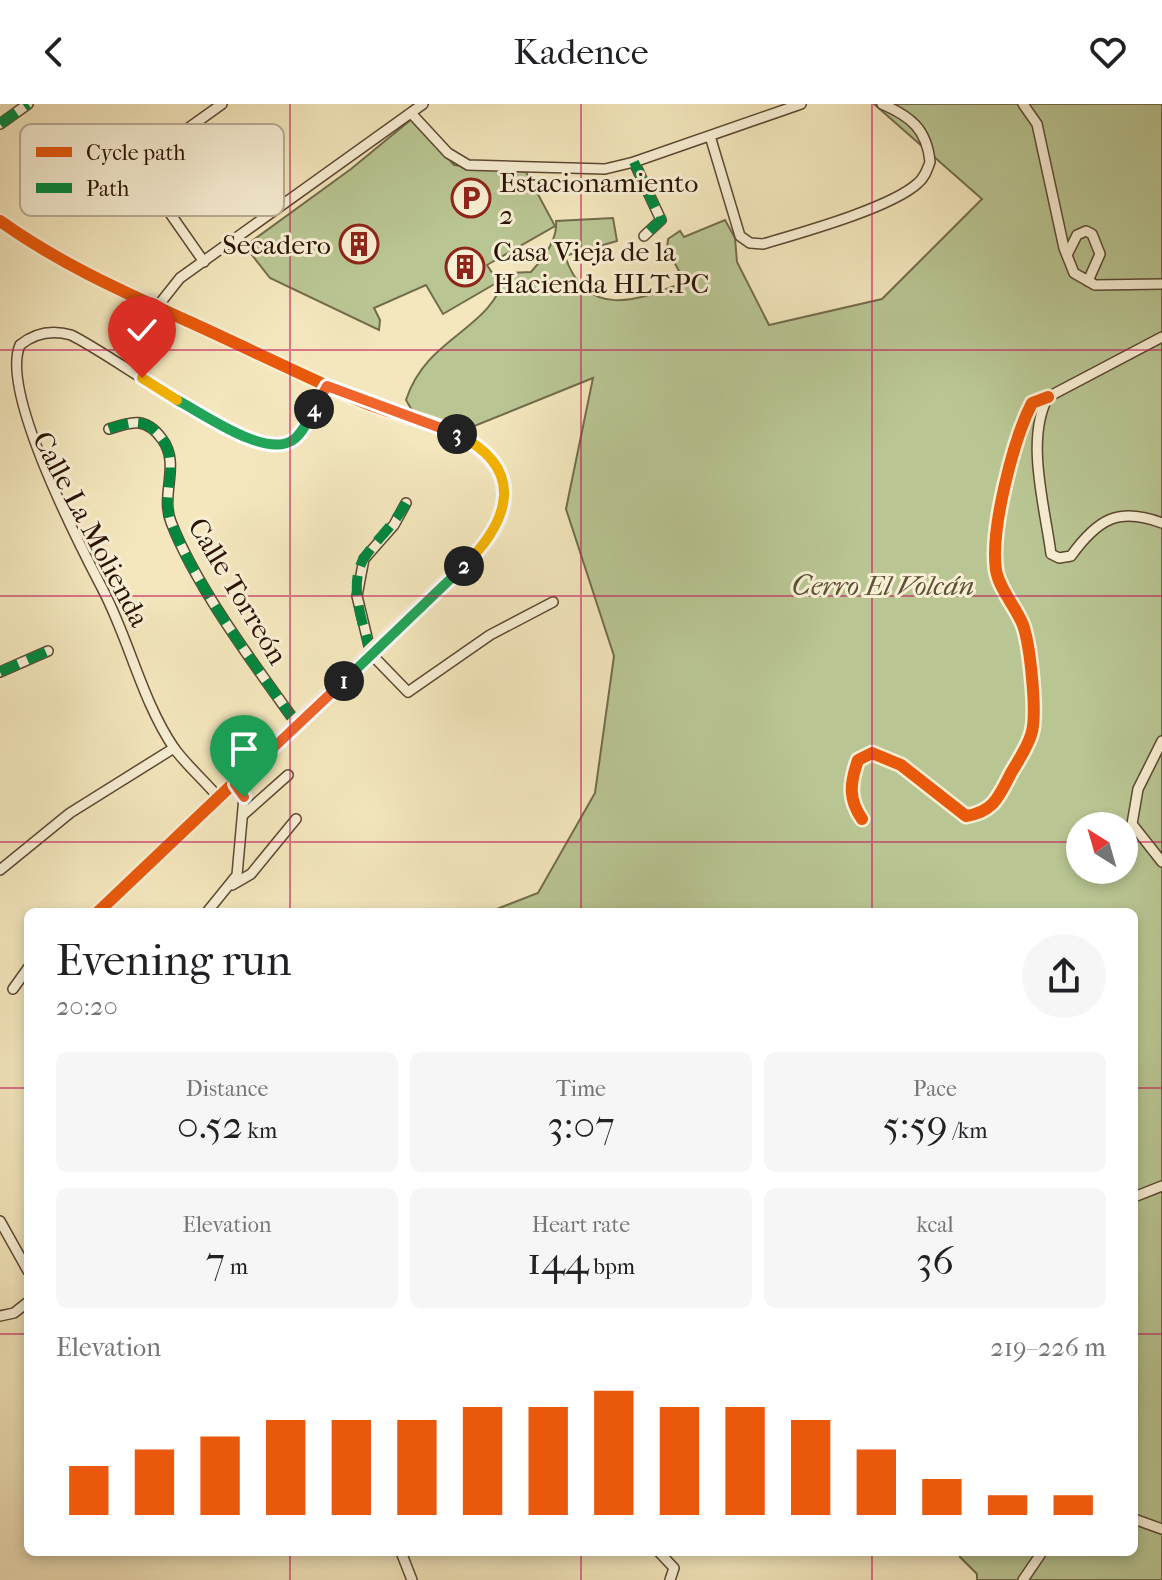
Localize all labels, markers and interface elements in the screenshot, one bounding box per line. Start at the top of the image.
icon: back [32,30,76,74]
icon: heart [1086,30,1130,74]
text: Kadence [513,31,649,73]
legend [20,124,284,216]
text: Cycle path [86,140,186,166]
place label: Estacionamiento 2 [499,166,698,231]
text: Path [86,176,130,202]
parking icon: Estacionamiento 2 [450,177,492,219]
building icon: Secadero [338,223,380,265]
place label: Secadero [222,228,331,261]
place label: Casa Vieja de la Hacienda HLT.PC [493,235,709,300]
building icon: Casa Vieja de la Hacienda HLT.PC [444,246,486,288]
pin [108,296,176,378]
icon: check [120,308,164,352]
pin: 4 [294,389,334,429]
text: 4 [308,396,321,422]
pin: 3 [437,414,477,454]
text: 3 [452,421,462,447]
street label: Calle La Molienda [26,426,157,633]
street label: Calle Torreón [181,512,295,670]
pin: 2 [444,546,484,586]
text: 2 [458,553,470,579]
park label: Cerro El Volcán [792,569,974,602]
pin: 1 [324,661,364,701]
text: 1 [340,668,348,694]
pin [210,715,278,797]
icon: arrive [222,727,266,771]
north arrow [1066,812,1138,884]
map controls [1066,812,1138,884]
button: share [1022,934,1106,1018]
text: Evening run [56,935,291,986]
text: 20:20 [56,991,118,1022]
text: Distance [186,1076,268,1102]
text: Time [556,1076,606,1102]
text: Pace [913,1076,957,1102]
text: 0.52 [177,1102,243,1148]
text: 3:07 [547,1102,615,1148]
text: 5:59 [883,1102,948,1148]
text: km [243,1118,277,1144]
text: /km [948,1118,987,1144]
text: Elevation [183,1212,271,1238]
text: Heart rate [532,1212,630,1238]
text: kcal [916,1212,954,1238]
text: 7 [206,1238,225,1284]
text: 144 [527,1238,589,1284]
text: 36 [916,1238,954,1284]
text: m [225,1254,248,1280]
text: bpm [589,1254,635,1280]
text: Elevation [56,1332,161,1363]
text: 219–226 m [990,1332,1106,1363]

